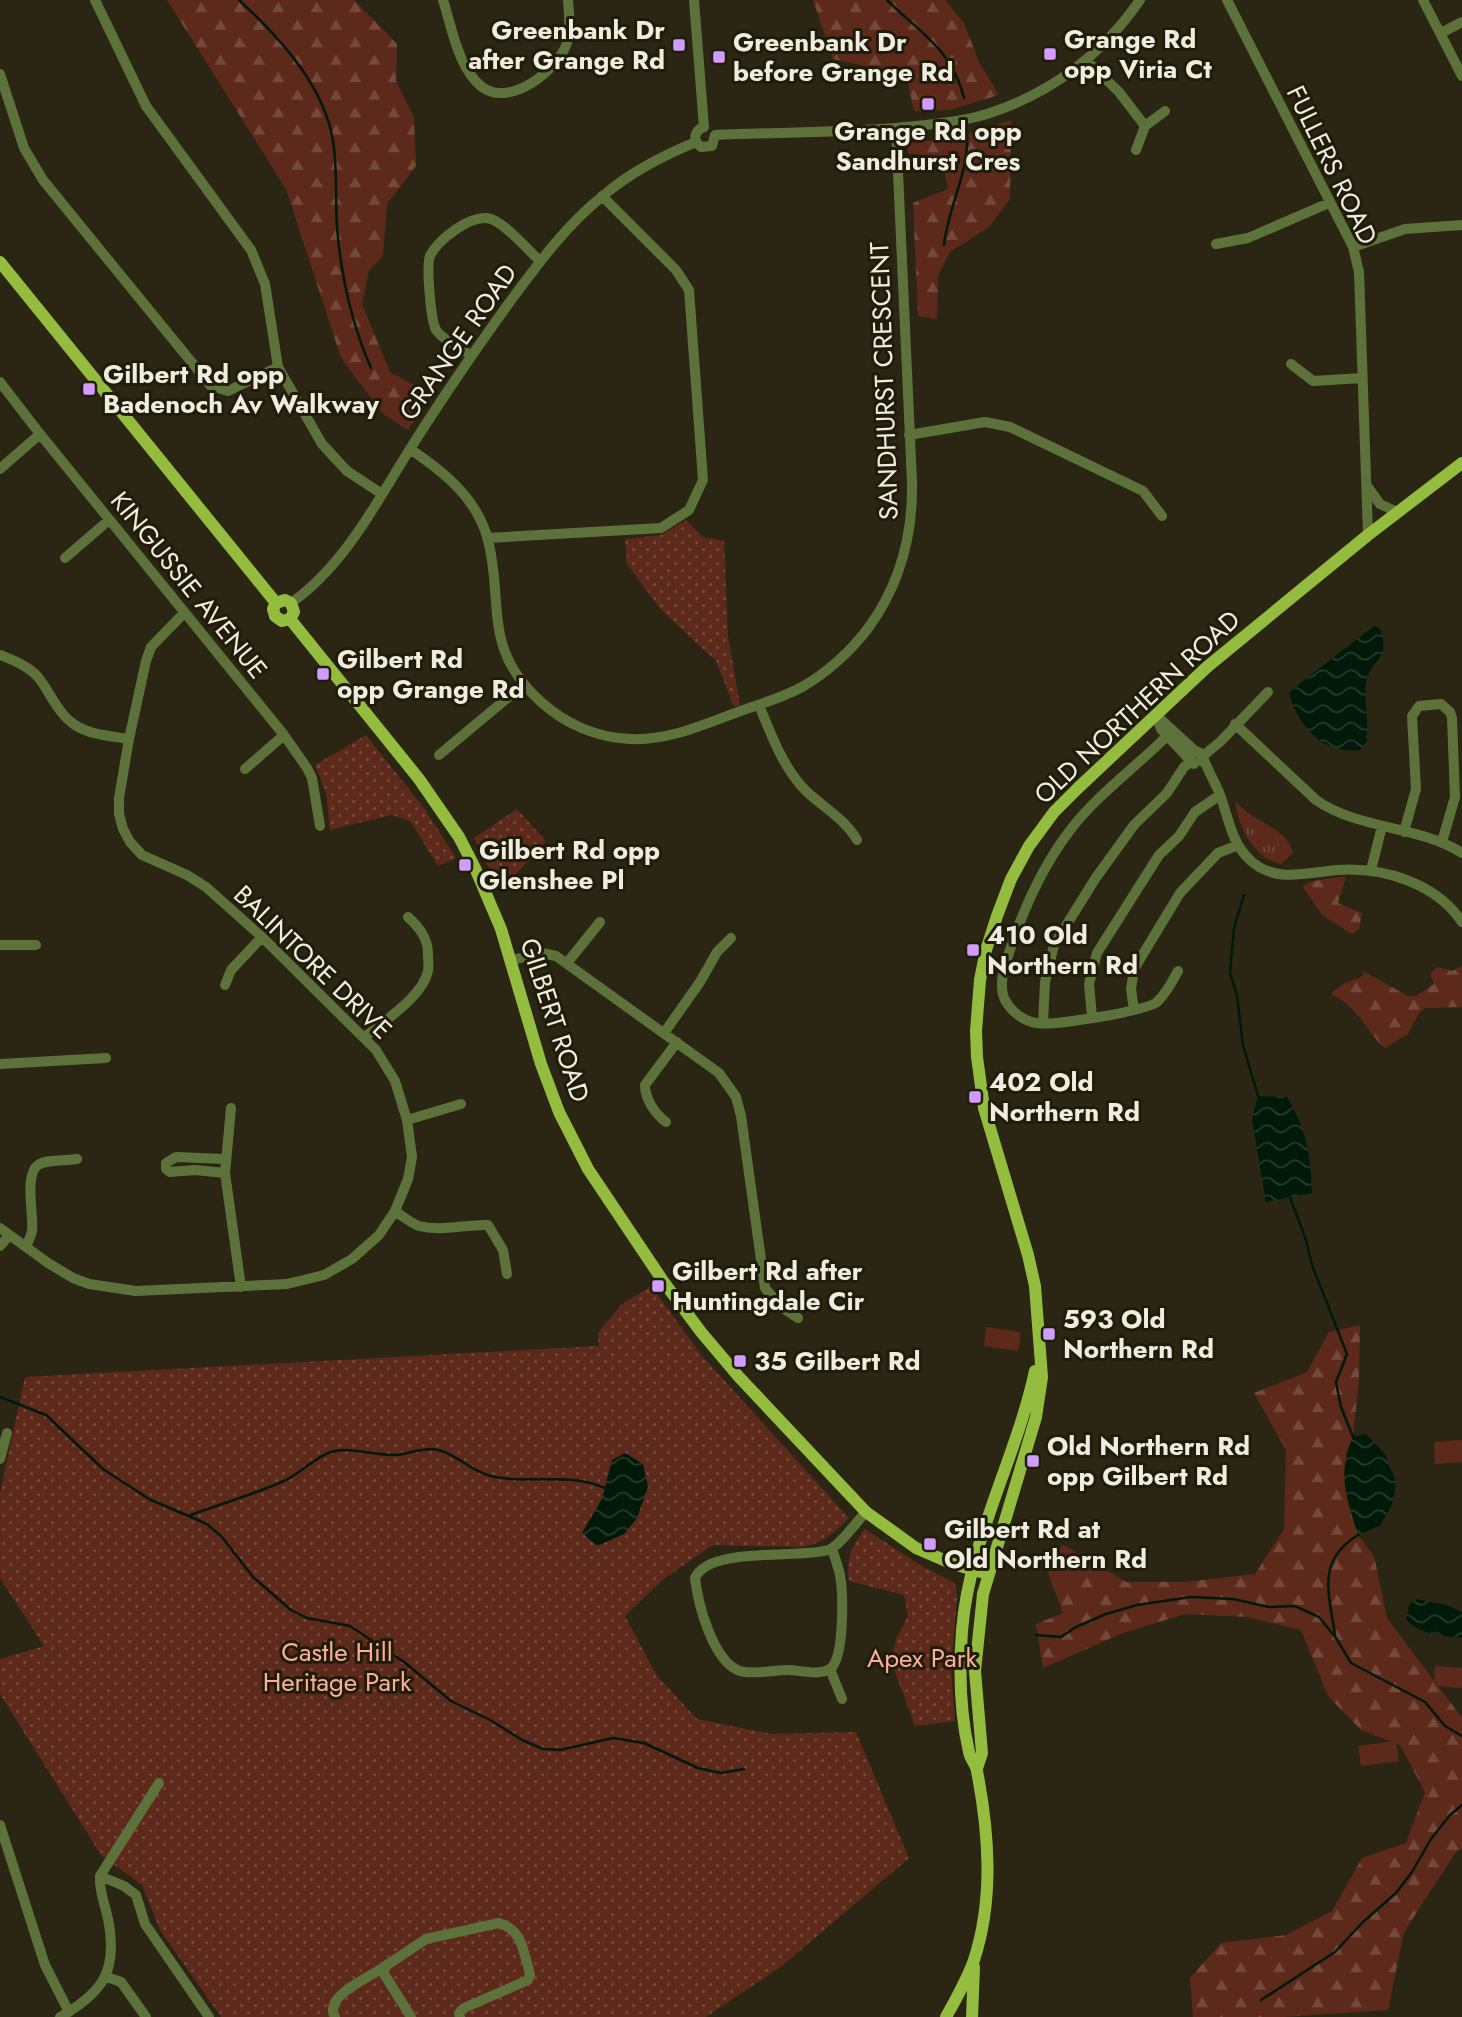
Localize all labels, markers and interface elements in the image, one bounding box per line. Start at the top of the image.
place label: Greenbank Dr after Grange Rd [468,11,665,79]
place label: Grange Rd opp Viria Ct [1064,20,1212,88]
place label: Greenbank Dr before Grange Rd [733,23,953,91]
marker: Greenbank Dr after Grange Rd [671,37,687,53]
marker: Grange Rd opp Viria Ct [1042,46,1058,62]
marker: Greenbank Dr before Grange Rd [711,49,727,65]
street label: FULLERS ROAD [1277,79,1387,251]
marker: Grange Rd opp Sandhurst Cres [920,96,936,112]
place label: Grange Rd opp Sandhurst Cres [834,112,1022,180]
street label: SANDHURST CRESCENT [860,241,908,521]
street label: GRANGE ROAD [390,256,526,428]
place label: Gilbert Rd opp Badenoch Av Walkway [103,355,379,423]
marker: Gilbert Rd opp Badenoch Av Walkway [81,381,97,397]
street label: KINGUSSIE AVENUE [101,483,277,687]
street label: OLD NORTHERN ROAD [1025,601,1249,813]
place label: Gilbert Rd opp Grange Rd [337,640,524,708]
marker: Gilbert Rd opp Grange Rd [315,666,331,682]
place label: Gilbert Rd opp Glenshee Pl [479,831,660,899]
marker: Gilbert Rd opp Glenshee Pl [457,857,473,873]
street label: BALINTORE DRIVE [225,876,401,1048]
place label: 410 Old Northern Rd [987,916,1138,984]
street label: GILBERT ROAD [511,933,599,1107]
marker: 410 Old Northern Rd [965,942,981,958]
place label: 402 Old Northern Rd [989,1063,1140,1131]
marker: 402 Old Northern Rd [967,1089,983,1105]
place label: Gilbert Rd after Huntingdale Cir [672,1252,865,1320]
marker: Gilbert Rd after Huntingdale Cir [650,1278,666,1294]
place label: 593 Old Northern Rd [1063,1300,1214,1368]
marker: 593 Old Northern Rd [1041,1326,1057,1342]
place label: 35 Gilbert Rd [754,1342,921,1380]
marker: 35 Gilbert Rd [732,1353,748,1369]
place label: Old Northern Rd opp Gilbert Rd [1047,1427,1250,1495]
marker: Old Northern Rd opp Gilbert Rd [1025,1453,1041,1469]
place label: Gilbert Rd at Old Northern Rd [944,1510,1147,1578]
marker: Gilbert Rd at Old Northern Rd [922,1536,938,1552]
park label: Castle Hill Heritage Park [263,1633,412,1701]
park label: Apex Park [867,1639,978,1677]

